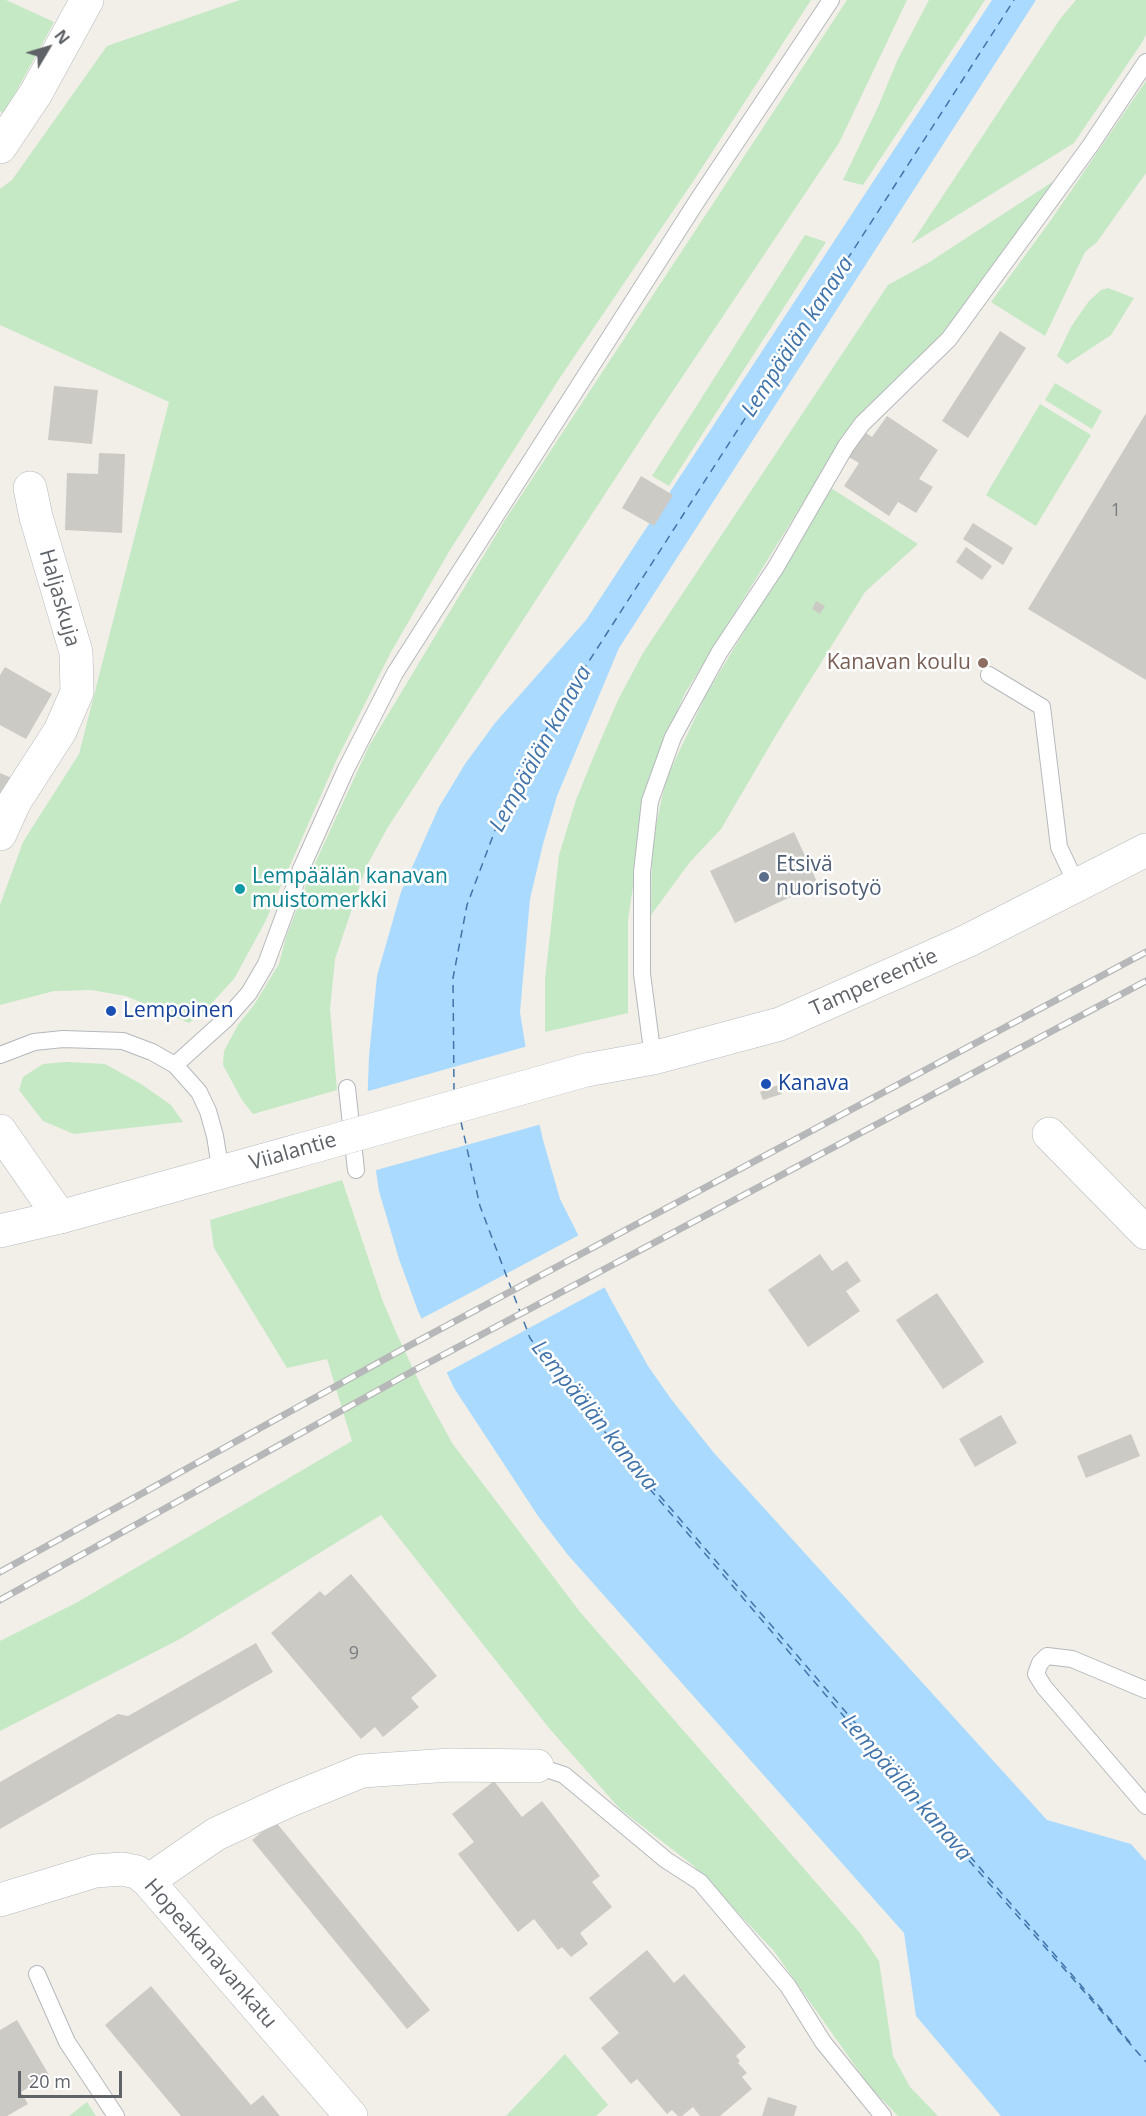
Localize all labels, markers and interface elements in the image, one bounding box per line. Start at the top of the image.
north arrow [18,18,78,78]
text: N [50,25,75,49]
water label: Lempäälän kanava [736,252,860,422]
house number: 1 [1111,500,1121,522]
street label: Haljaskuja [33,546,85,650]
place label: Kanavan koulu [827,650,971,676]
marker: Kanavan koulu [976,656,990,670]
water label: Lempäälän kanava [484,661,598,837]
place label: Etsivä nuorisotyö [776,852,882,902]
place label: Lempäälän kanavan muistomerkki [252,864,448,914]
marker: Etsivä nuorisotyö [757,870,771,884]
marker: Lempäälän kanavan muistomerkki [233,882,247,896]
street label: Tampereentie [806,944,942,1022]
place label: Lempoinen [123,998,234,1024]
marker: Lempoinen [104,1004,118,1018]
place label: Kanava [778,1071,849,1097]
marker: Kanava [759,1077,773,1091]
street label: Viialantie [247,1128,339,1176]
water label: Lempäälän kanava [525,1336,663,1496]
house number: 9 [349,1643,359,1665]
water label: Lempäälän kanava [835,1709,977,1867]
street label: Hopeakanavankatu [138,1874,282,2034]
scale bar [21,2059,124,2097]
text: 20 m [29,2069,71,2093]

